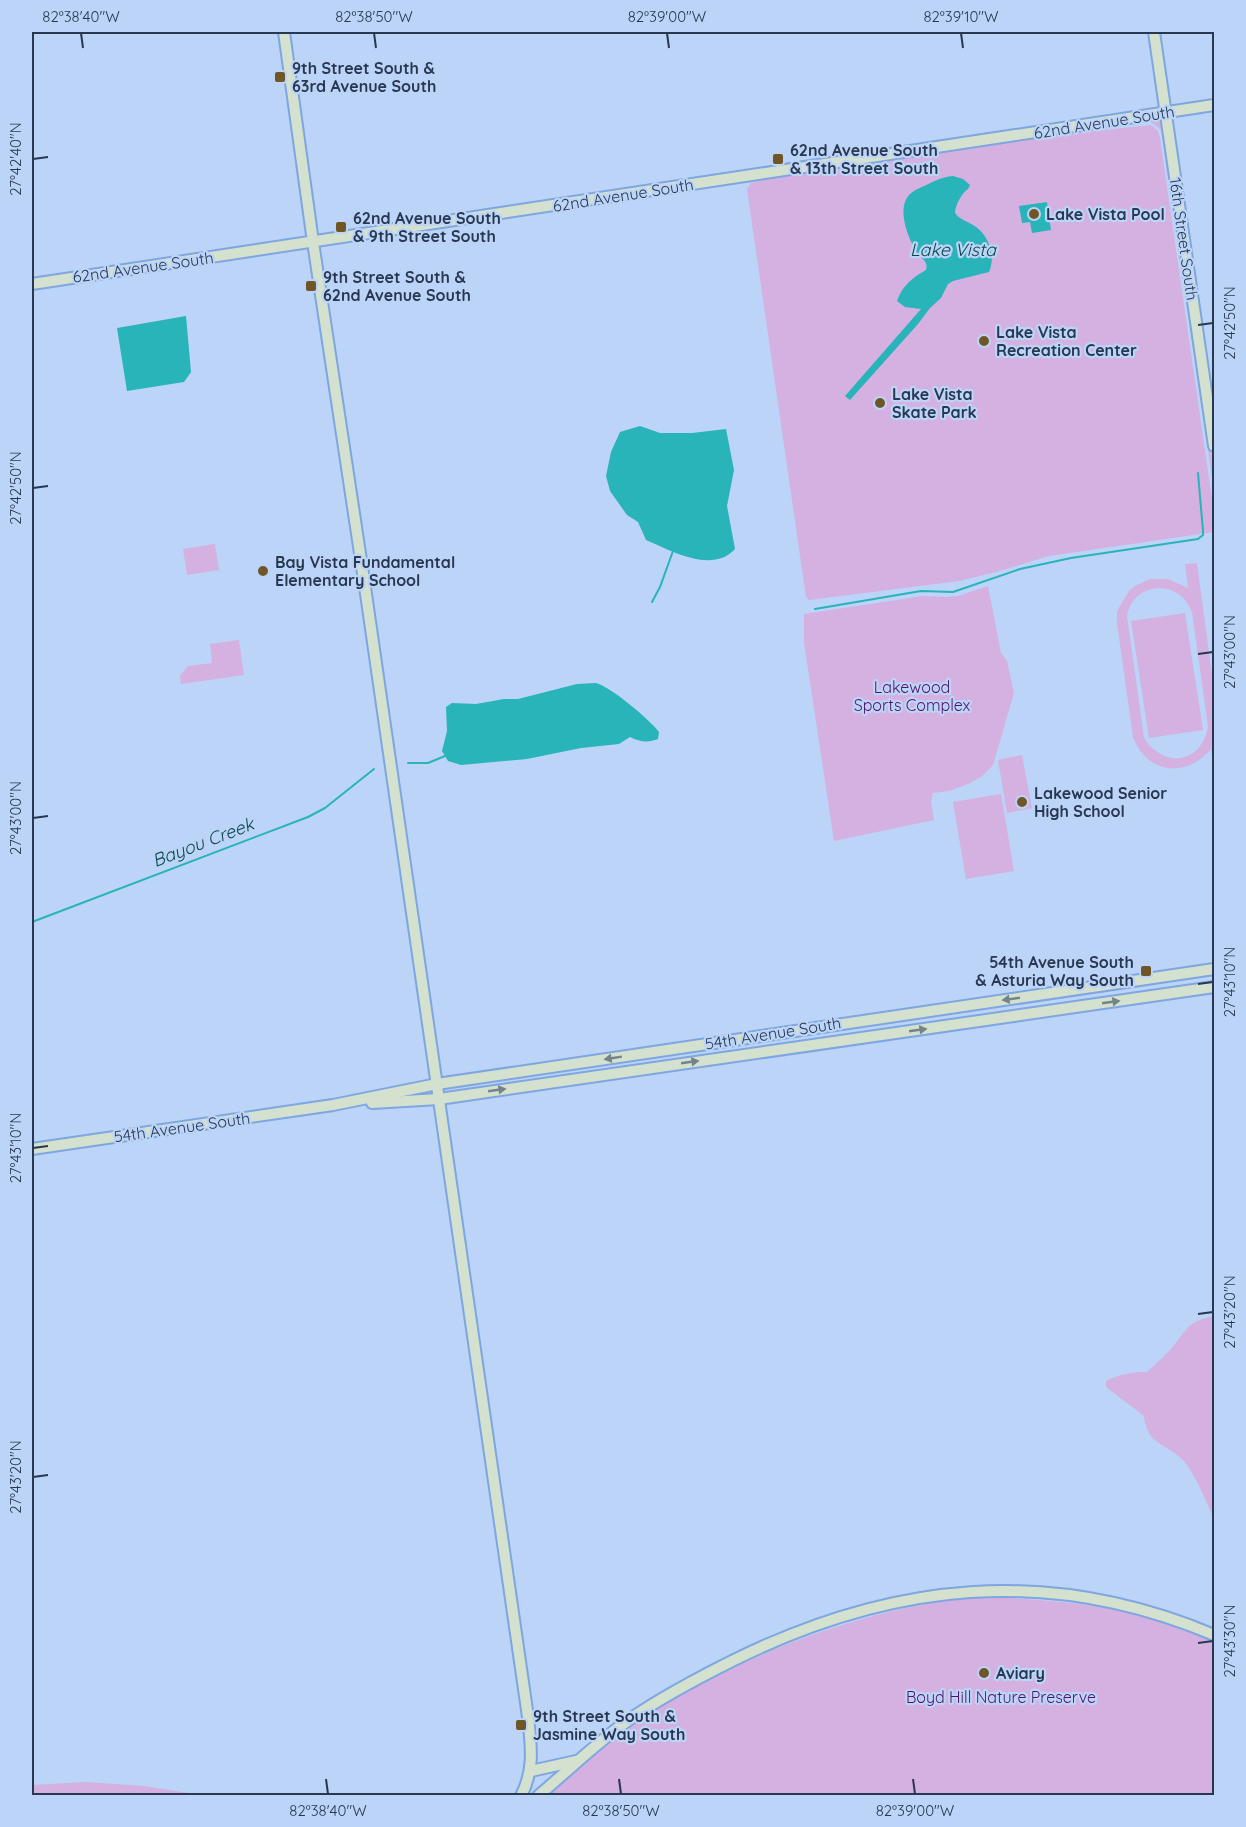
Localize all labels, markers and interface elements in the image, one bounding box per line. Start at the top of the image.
text: 82°38'40"W [42,7,120,26]
text: 82°38'50"W [335,7,413,26]
text: 82°39'00"W [628,7,707,26]
text: 82°39'10"W [923,7,999,26]
place label: 9th Street South & 63rd Avenue South [292,58,436,96]
marker: 9th Street South & 63rd Avenue South [273,70,287,84]
street label: 62nd Avenue South [1032,101,1176,143]
text: 27°42'40"N [6,122,25,196]
place label: 62nd Avenue South & 13th Street South [790,140,938,178]
marker: 62nd Avenue South & 13th Street South [771,152,785,166]
street label: 62nd Avenue South [551,174,695,216]
street label: 16th Street South [1165,176,1203,302]
place label: Lake Vista Pool [1046,204,1165,224]
marker: Lake Vista Pool [1027,207,1041,221]
place label: 62nd Avenue South & 9th Street South [353,208,501,246]
marker: 62nd Avenue South & 9th Street South [334,220,348,234]
water label: Lake Vista [910,238,997,261]
street label: 62nd Avenue South [71,247,215,287]
place label: 9th Street South & 62nd Avenue South [323,267,471,305]
marker: 9th Street South & 62nd Avenue South [304,279,318,293]
text: 27°42'50"N [1220,286,1239,360]
place label: Lake Vista Recreation Center [996,322,1137,360]
marker: Lake Vista Recreation Center [977,334,991,348]
place label: Lake Vista Skate Park [892,384,977,422]
marker: Lake Vista Skate Park [873,396,887,410]
text: 27°42'50"N [6,451,25,525]
place label: Bay Vista Fundamental Elementary School [275,552,455,590]
marker: Bay Vista Fundamental Elementary School [256,564,270,578]
text: 27°43'00"N [1220,615,1239,689]
park label: Lakewood Sports Complex [854,677,971,715]
text: 27°43'00"N [6,781,25,855]
place label: Lakewood Senior High School [1034,783,1167,821]
marker: Lakewood Senior High School [1015,795,1029,809]
water label: Bayou Creek [149,812,258,872]
text: 27°43'10"N [1220,947,1239,1017]
place label: 54th Avenue South & Asturia Way South [975,952,1134,990]
marker: 54th Avenue South & Asturia Way South [1139,964,1153,978]
one-way arrow [1002,994,1021,1003]
one-way arrow [1102,997,1121,1006]
street label: 54th Avenue South [704,1012,842,1054]
one-way arrow [909,1025,928,1034]
one-way arrow [603,1053,622,1062]
one-way arrow [680,1058,699,1067]
one-way arrow [487,1086,506,1095]
street label: 54th Avenue South [113,1108,251,1146]
text: 27°43'10"N [6,1113,25,1183]
text: 27°43'20"N [1220,1275,1239,1349]
text: 27°43'20"N [6,1440,25,1514]
text: 27°43'30"N [1220,1605,1239,1677]
place label: Aviary [996,1663,1045,1683]
marker: Aviary [977,1666,991,1680]
park label: Boyd Hill Nature Preserve [906,1687,1096,1707]
place label: 9th Street South & Jasmine Way South [533,1706,685,1744]
marker: 9th Street South & Jasmine Way South [514,1718,528,1732]
text: 82°38'40"W [289,1801,367,1820]
text: 82°38'50"W [582,1801,660,1820]
text: 82°39'00"W [876,1801,955,1820]

